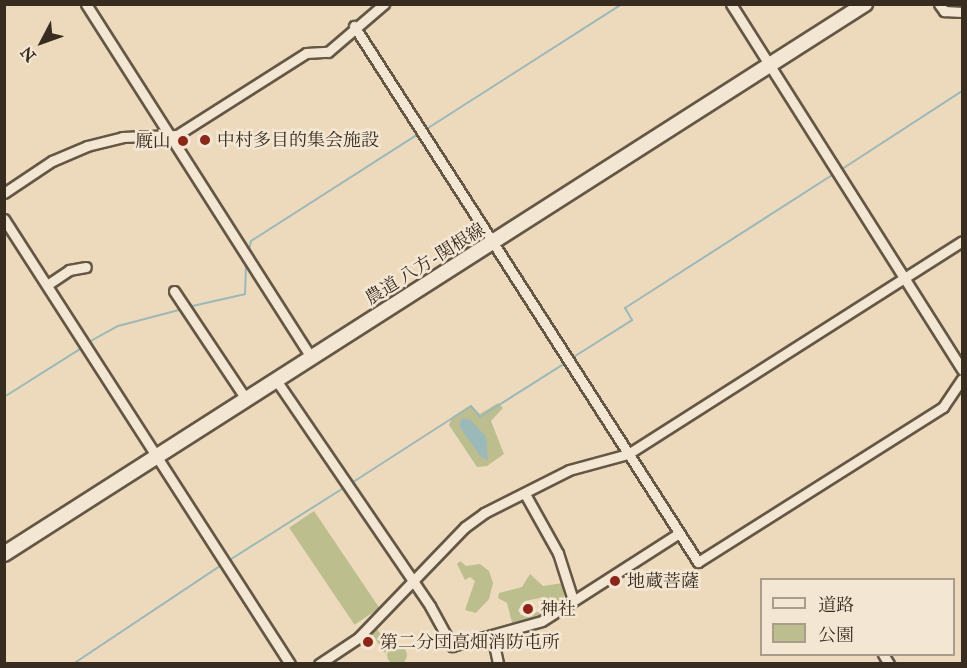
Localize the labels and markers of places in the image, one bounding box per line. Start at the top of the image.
place label: 中村多目的集会施設 [217,129,379,151]
place label: 厩山 [135,130,171,152]
marker: 中村多目的集会施設 [198,133,212,147]
marker: 厩山 [176,134,190,148]
place label: 地蔵菩薩 [627,570,699,592]
marker: 地蔵菩薩 [608,574,622,588]
place label: 神社 [540,598,576,620]
marker: 神社 [521,602,535,616]
place label: 第二分団高畑消防屯所 [380,631,560,653]
marker: 第二分団高畑消防屯所 [361,635,375,649]

